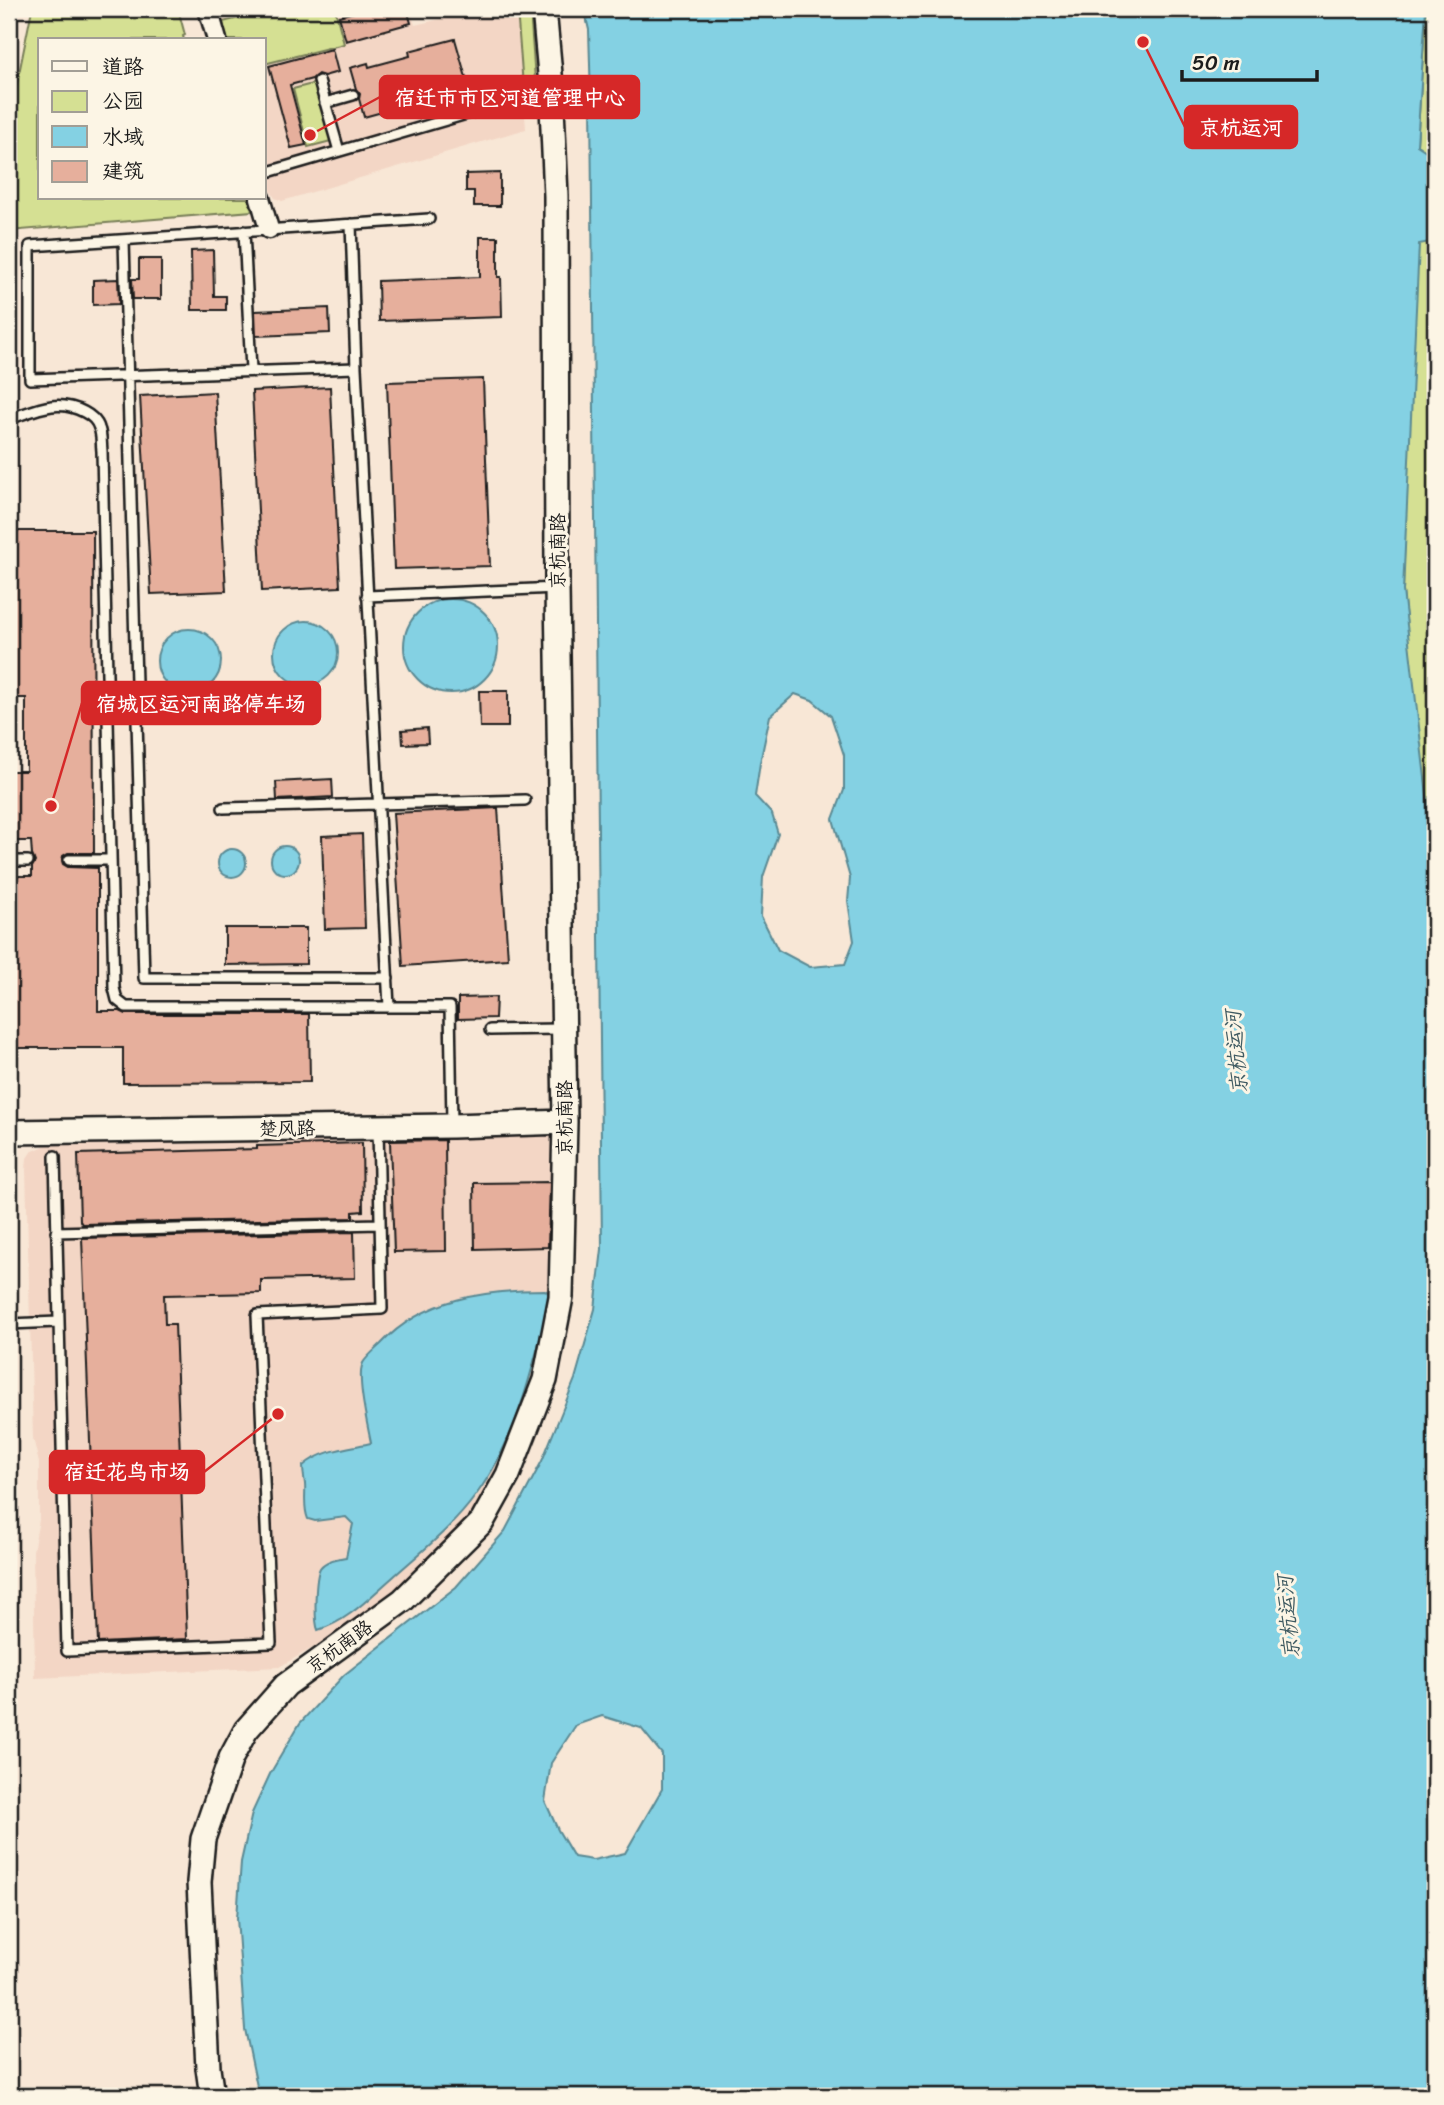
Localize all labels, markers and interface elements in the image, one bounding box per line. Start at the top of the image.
legend [38,38,266,200]
scale bar [1182,38,1316,82]
text: 50 m [1192,44,1240,82]
text: 道路 [102,48,144,86]
callout: 宿迁市市区河道管理中心 [380,76,639,118]
text: 宿迁市市区河道管理中心 [395,79,626,117]
text: 公园 [102,82,144,120]
callout: 京杭运河 [1185,106,1297,148]
text: 京杭运河 [1199,109,1283,147]
text: 水域 [102,118,144,156]
text: 建筑 [102,152,144,190]
street label: 京杭南路 [541,513,574,589]
callout: 宿城区运河南路停车场 [82,682,320,724]
text: 宿城区运河南路停车场 [96,685,306,723]
water label: 京杭运河 [1213,1006,1259,1095]
street label: 京杭南路 [548,1080,581,1156]
street label: 楚风路 [258,1112,316,1145]
callout: 宿迁花鸟市场 [50,1451,204,1493]
text: 宿迁花鸟市场 [64,1453,190,1491]
water label: 京杭运河 [1265,1571,1311,1660]
street label: 京杭南路 [299,1611,380,1682]

